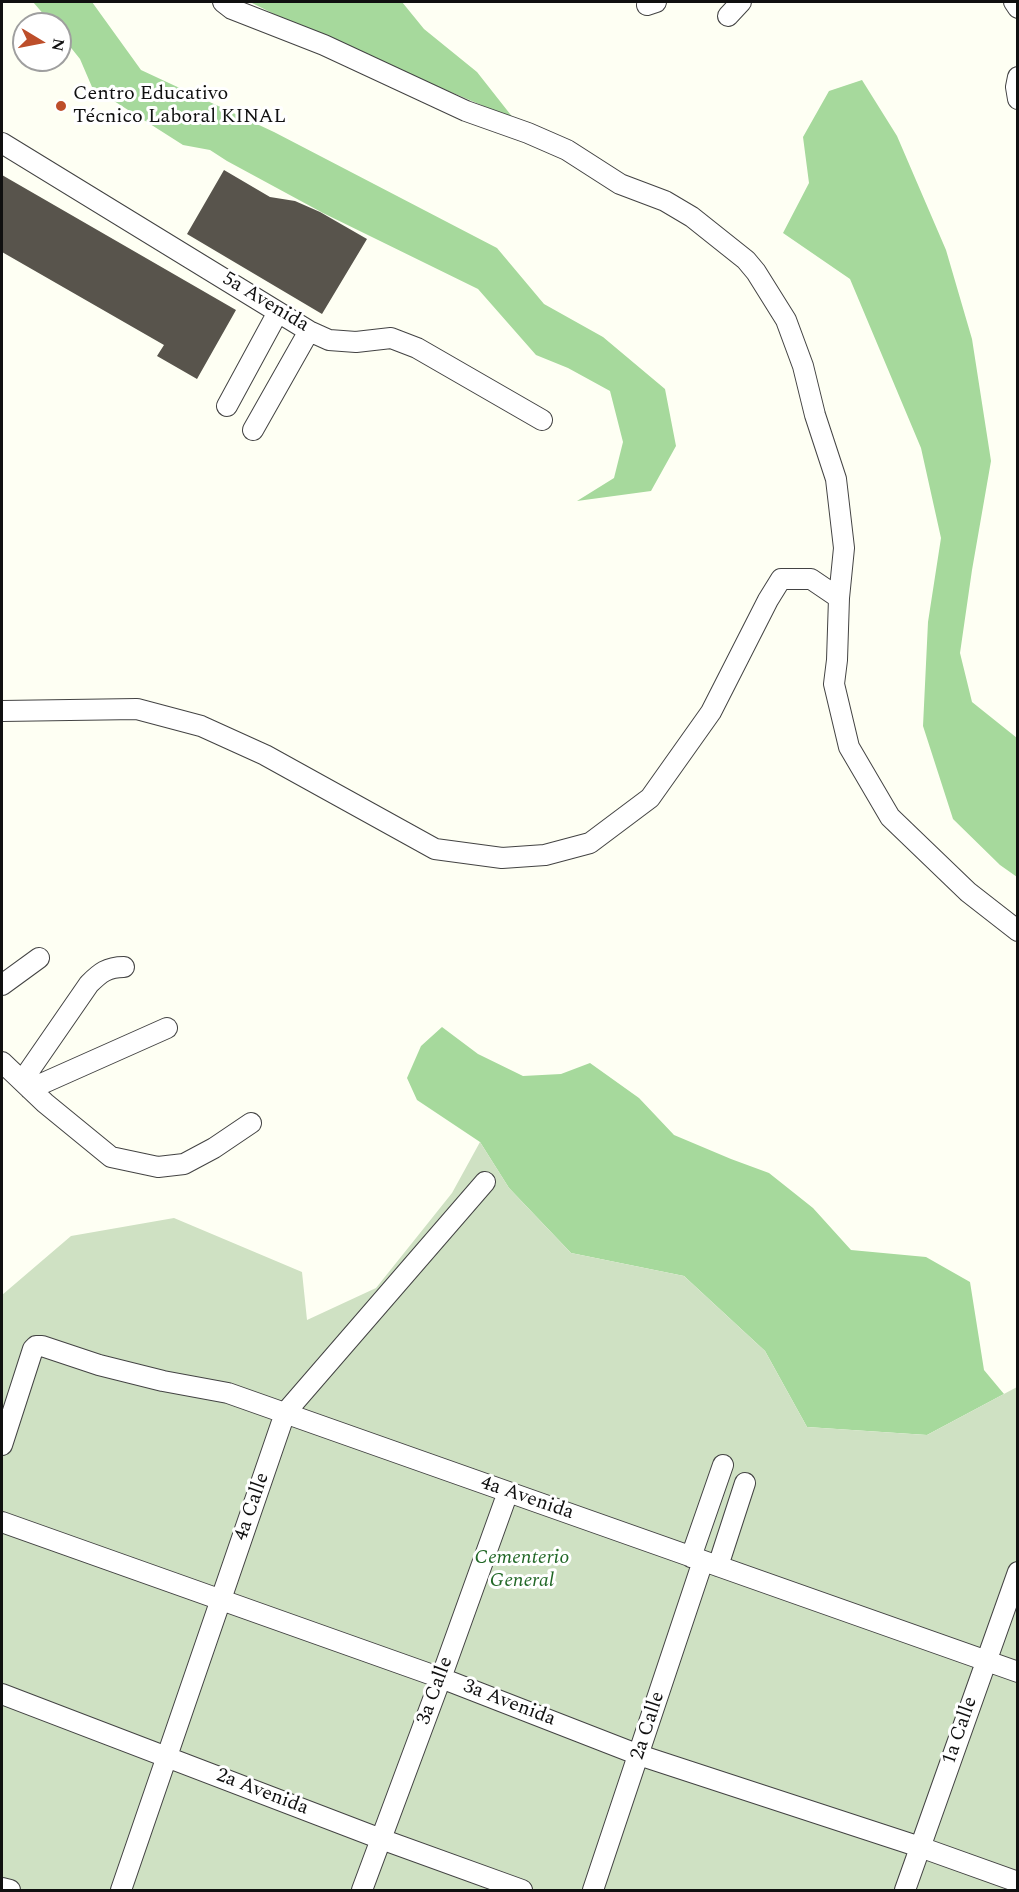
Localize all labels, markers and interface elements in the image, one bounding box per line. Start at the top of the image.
north arrow [12,12,72,72]
text: N [45,36,71,53]
place label: Centro Educativo Técnico Laboral KINAL [73,83,286,130]
marker: Centro Educativo Técnico Laboral KINAL [54,99,68,113]
street label: 5a Avenida [217,268,313,338]
street label: 4a Calle [230,1470,276,1544]
street label: 4a Avenida [477,1472,577,1526]
park label: Cementerio General [475,1547,569,1594]
street label: 3a Calle [413,1654,459,1728]
street label: 3a Avenida [459,1675,559,1733]
street label: 2a Calle [627,1689,671,1763]
street label: 1a Calle [938,1694,984,1768]
street label: 2a Avenida [212,1764,312,1822]

